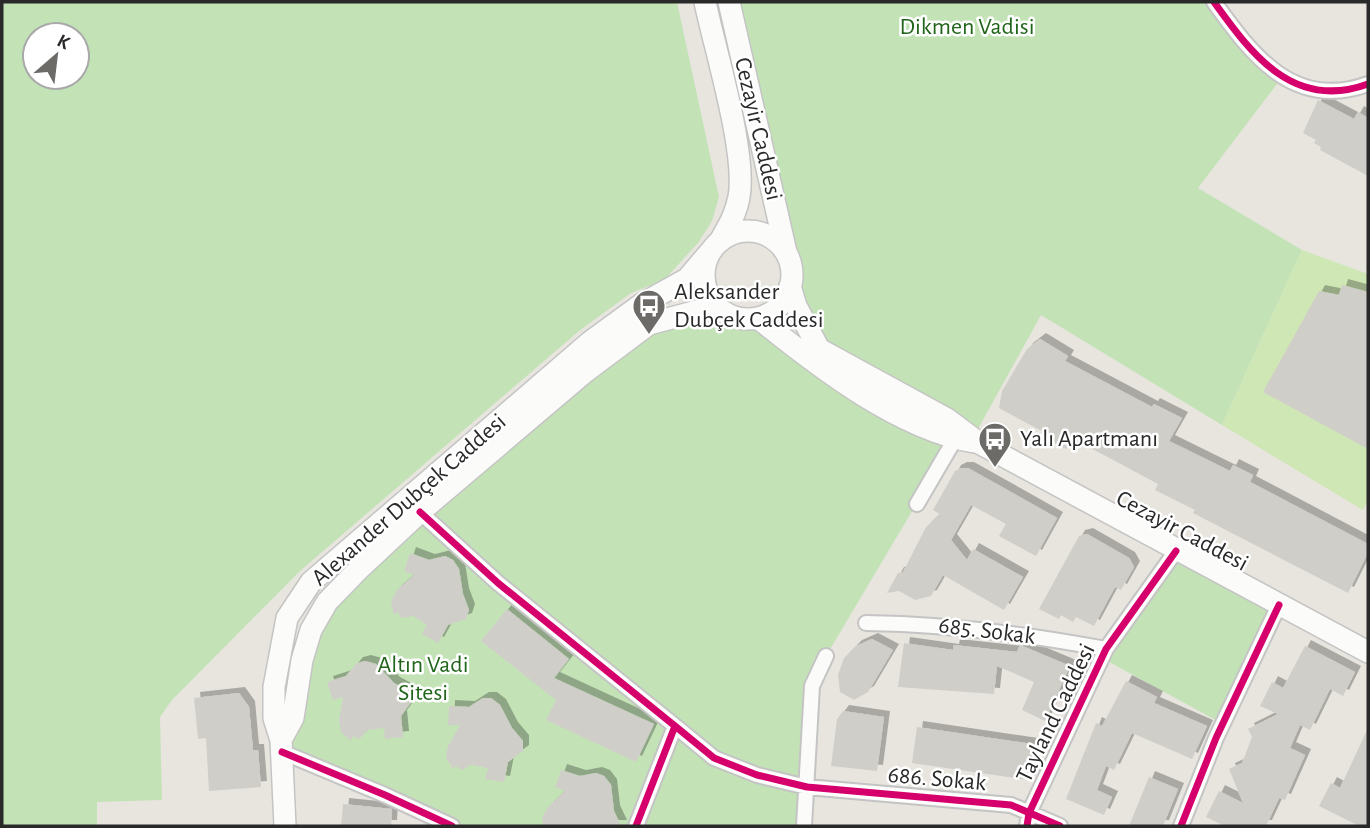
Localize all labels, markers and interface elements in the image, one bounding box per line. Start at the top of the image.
park label: Dikmen Vadisi [899,15,1035,39]
north arrow [21,21,91,91]
text: K [54,31,73,54]
street label: Cezayir Caddesi [730,55,786,203]
place label: Aleksander Dubçek Caddesi [674,280,823,332]
bus stop icon: Aleksander Dubçek Caddesi [630,287,668,336]
street label: Alexander Dubçek Caddesi [307,409,511,591]
bus stop icon: Yalı Apartmanı [976,420,1014,469]
place label: Yalı Apartmanı [1020,427,1158,451]
street label: Cezayir Caddesi [1112,486,1252,576]
street label: 685. Sokak [937,613,1037,649]
street label: Tayland Caddesi [1012,640,1100,786]
park label: Altın Vadi Sitesi [377,653,469,705]
street label: 686. Sokak [887,763,987,795]

